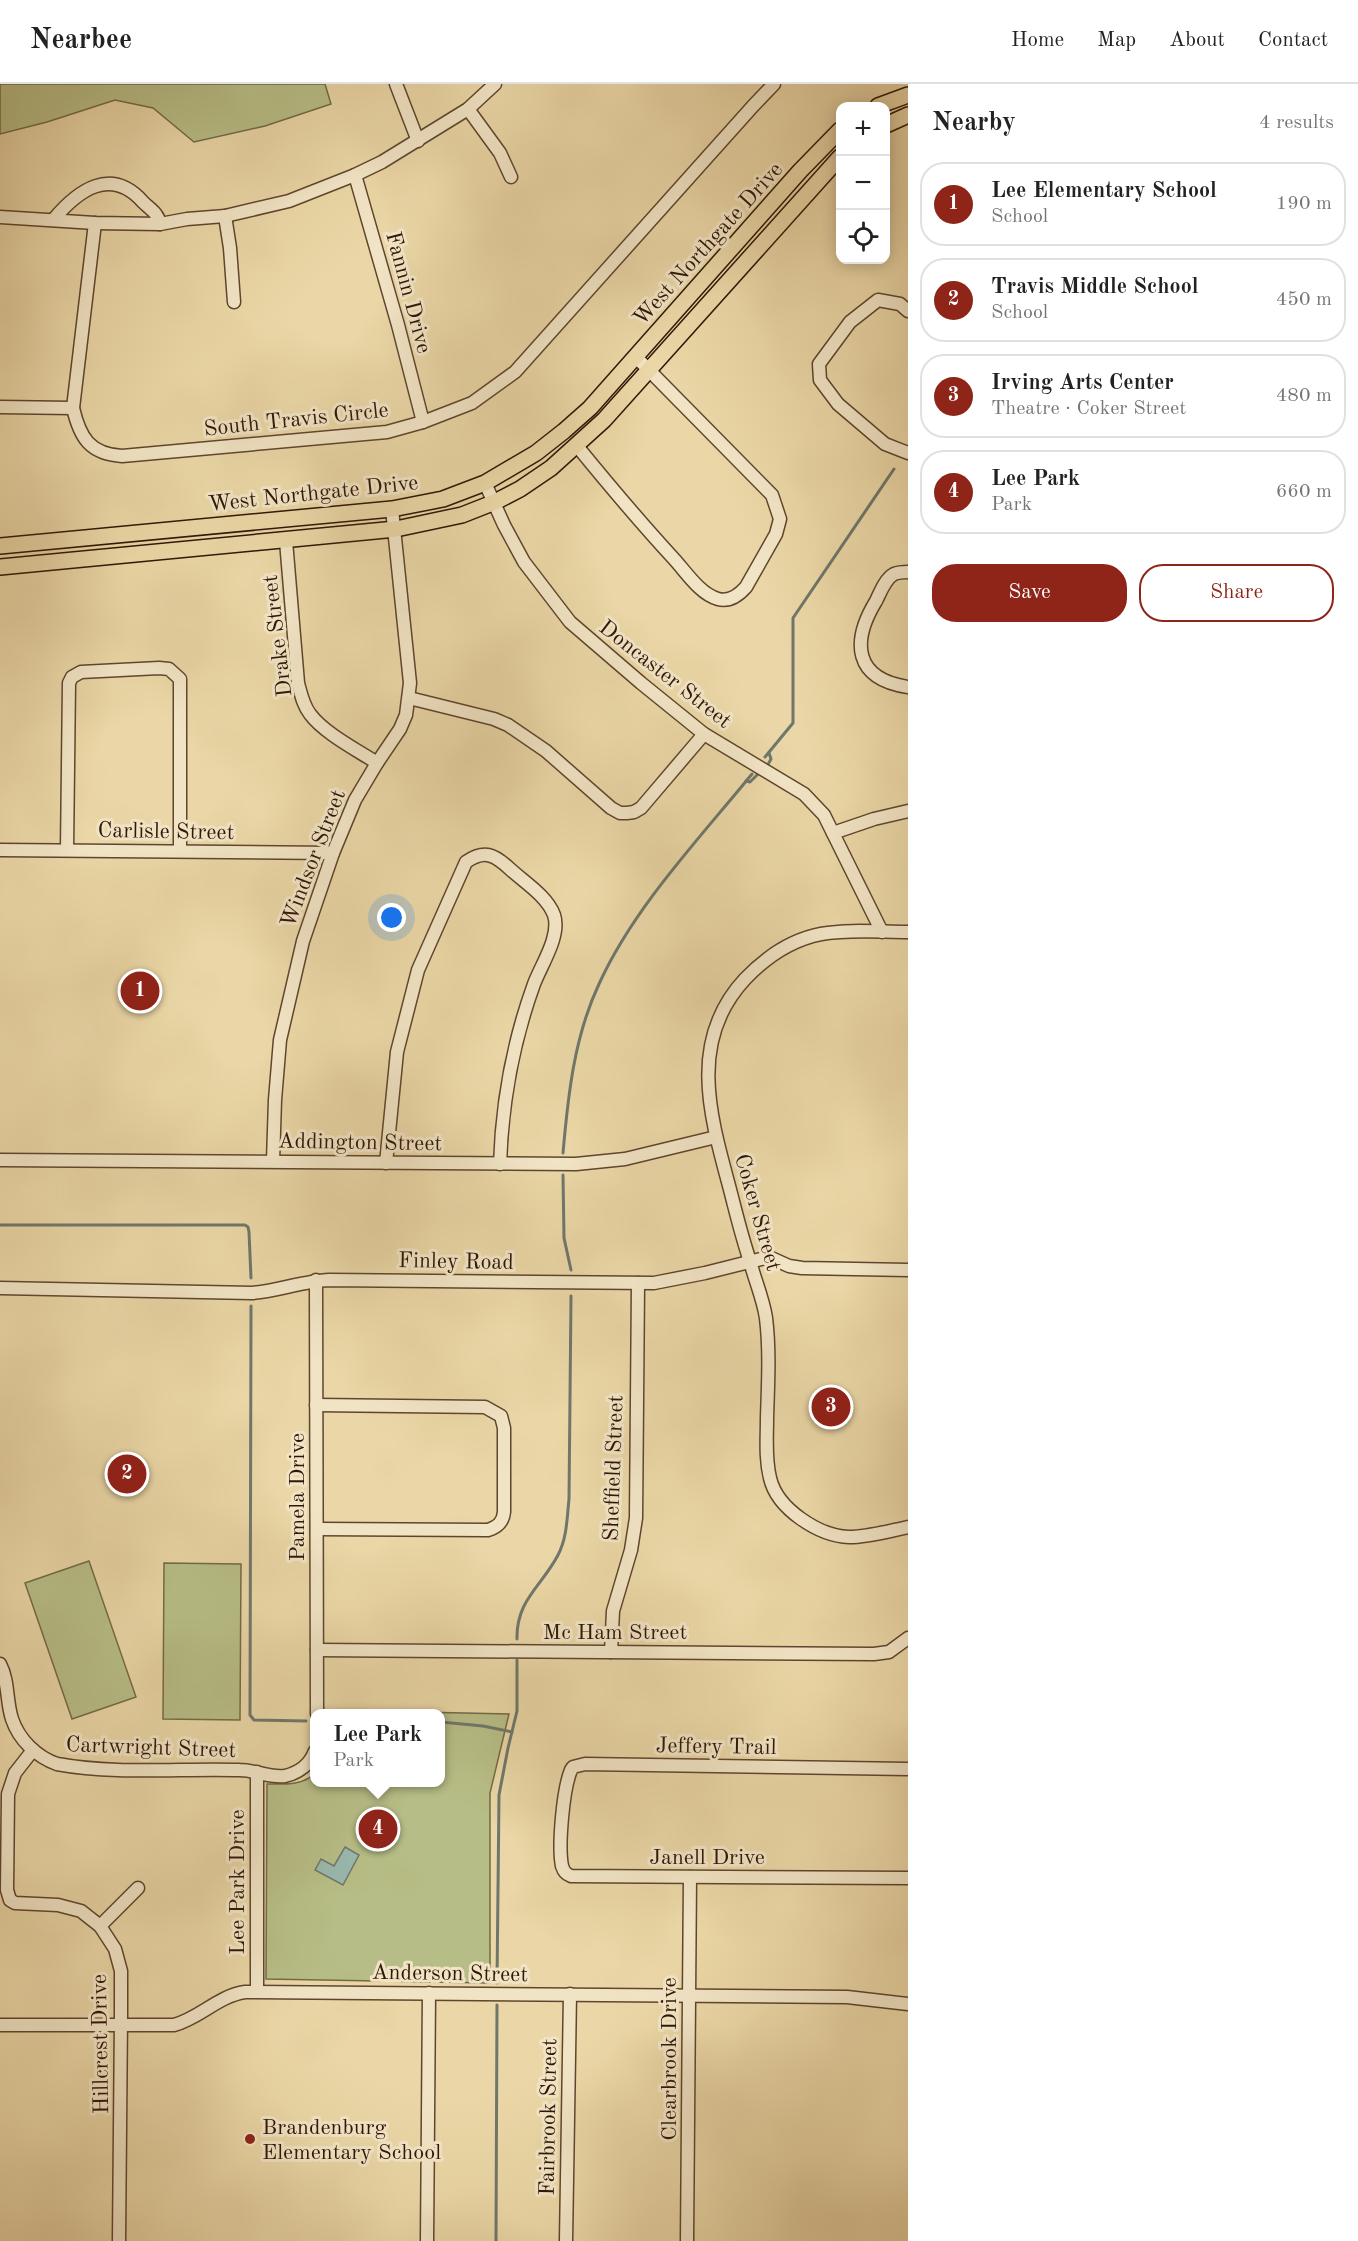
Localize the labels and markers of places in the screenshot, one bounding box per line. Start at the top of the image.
pin: 1 [120,968,160,1014]
pin: 3 [812,1384,850,1430]
pin: 2 [108,1452,146,1496]
pin: 4 [358,1806,398,1852]
place label: Brandenburg Elementary School [262,2117,441,2164]
marker: Brandenburg Elementary School [243,2132,257,2146]

